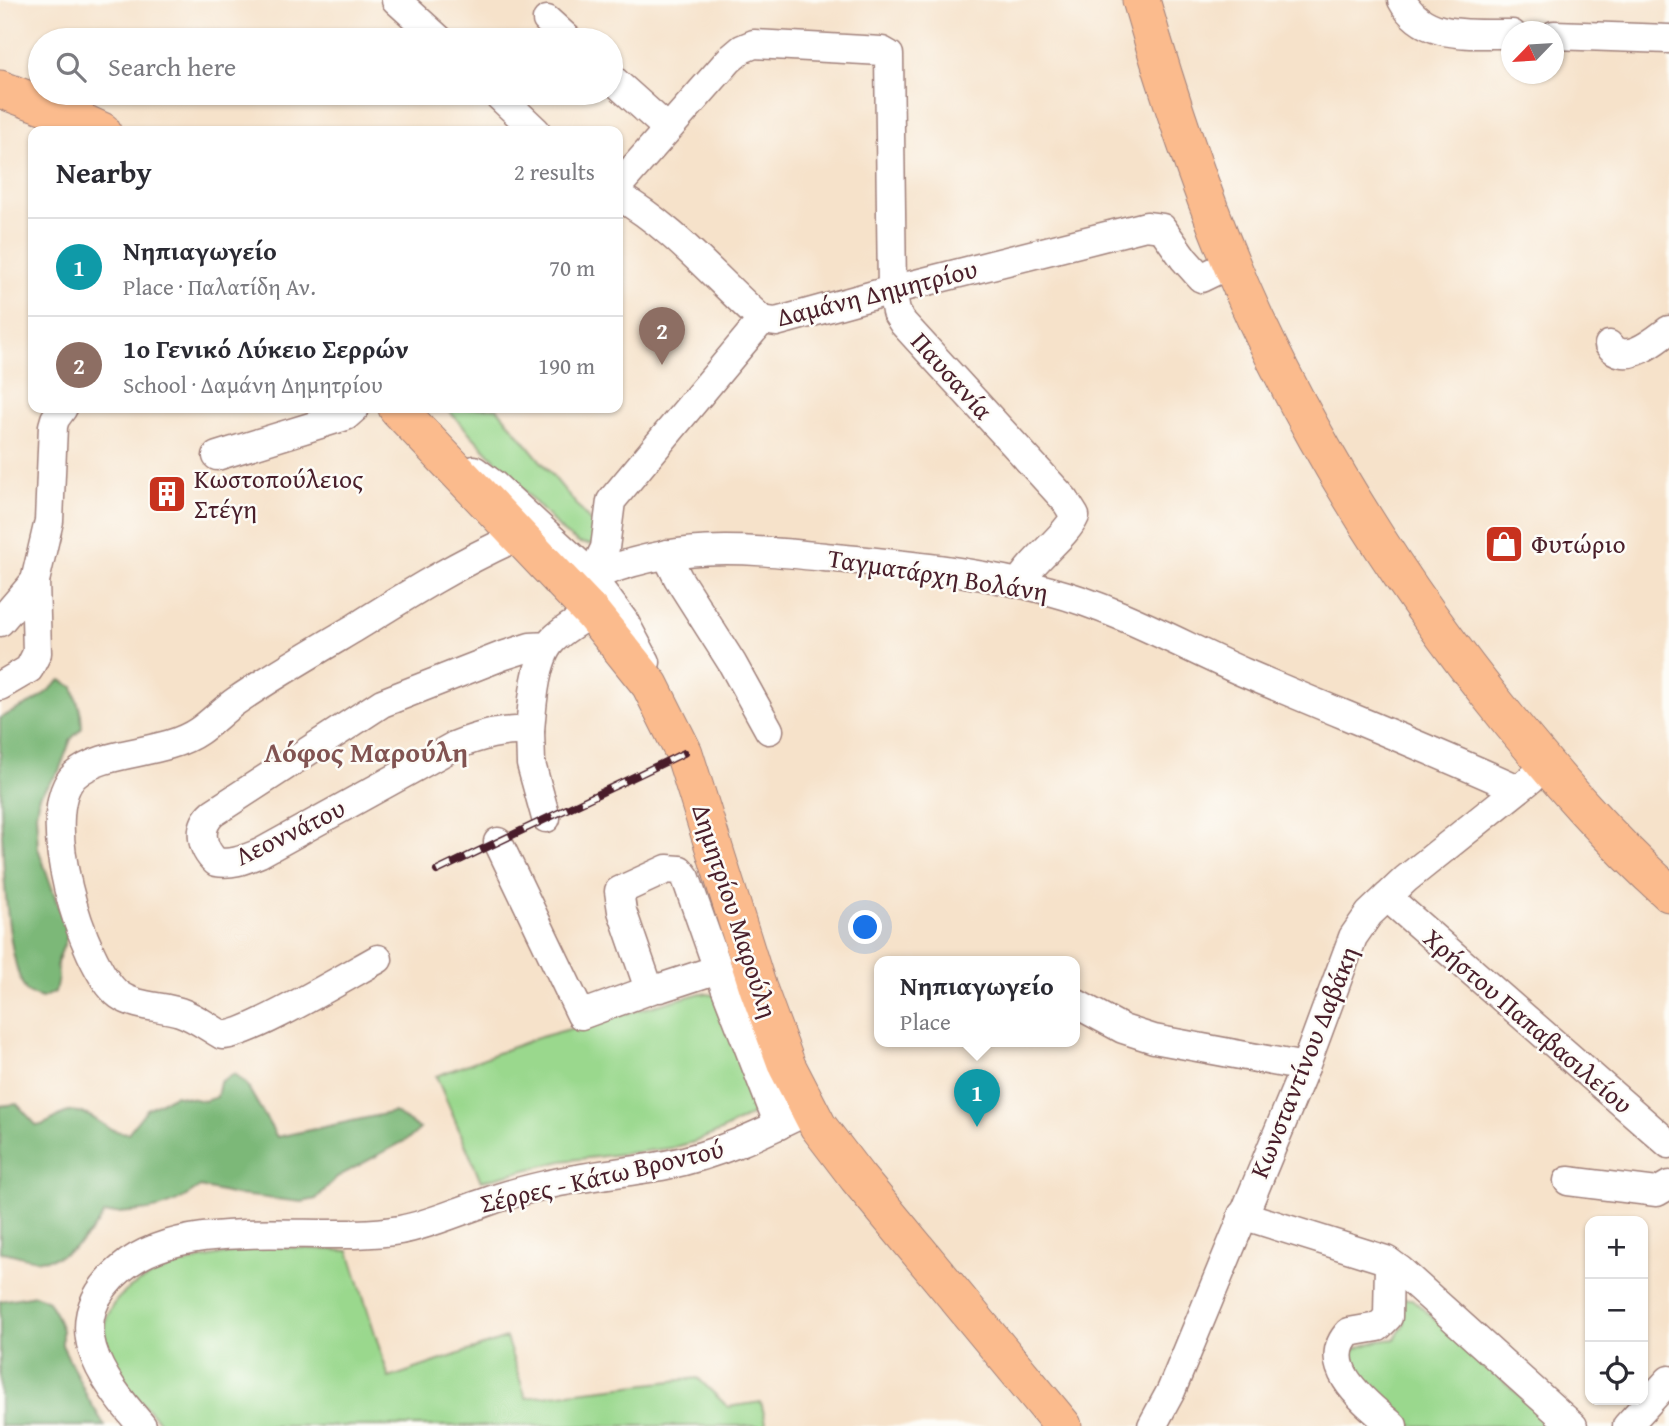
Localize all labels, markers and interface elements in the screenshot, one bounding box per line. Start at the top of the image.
north arrow [1501,21,1564,84]
search box [28,28,623,105]
text: Search here [108,47,236,86]
icon: search [52,48,90,86]
text: Nearby [56,150,152,194]
text: 2 results [514,155,595,188]
text: Νηπιαγωγείο [123,231,277,270]
street label: Δαμάνη Δημητρίου [772,249,981,336]
text: 1 [73,251,85,284]
text: 70 m [549,251,595,284]
text: Place · Παλατίδη Αν. [123,270,316,303]
pin: 2 [639,307,685,365]
street label: Παυσανία [902,323,1003,428]
text: 1ο Γενικό Λύκειο Σερρών [123,329,409,368]
text: 2 [73,349,85,382]
text: 190 m [538,349,595,382]
text: School · Δαμάνη Δημητρίου [123,368,383,401]
place label: Κωστοπούλειος Στέγη [194,459,363,528]
building icon: Κωστοπούλειος Στέγη [146,473,188,515]
shop icon: Φυτώριο [1483,523,1525,565]
place label: Φυτώριο [1531,524,1626,563]
street label: Ταγματάρχη Βολάνη [825,538,1051,611]
district label: Λόφος Μαρούλη [264,731,468,772]
street label: Λεοννάτου [228,788,351,875]
street label: Δημητρίου Μαρούλη [682,799,788,1023]
your location [848,910,882,944]
street label: Χρήστου Παπαβασιλείου [1415,919,1642,1123]
street label: Κωνσταντίνου Δαβάκη [1239,940,1368,1184]
popup [874,956,1080,1047]
text: Νηπιαγωγείο [900,966,1054,1005]
text: Place [900,1005,951,1038]
pin: 1 [954,1069,1000,1127]
street label: Σέρρες - Κάτω Βροντού [476,1129,727,1222]
map controls [1585,1216,1648,1405]
button: + [1585,1216,1648,1279]
button: − [1585,1279,1648,1342]
button: locate [1585,1342,1648,1405]

